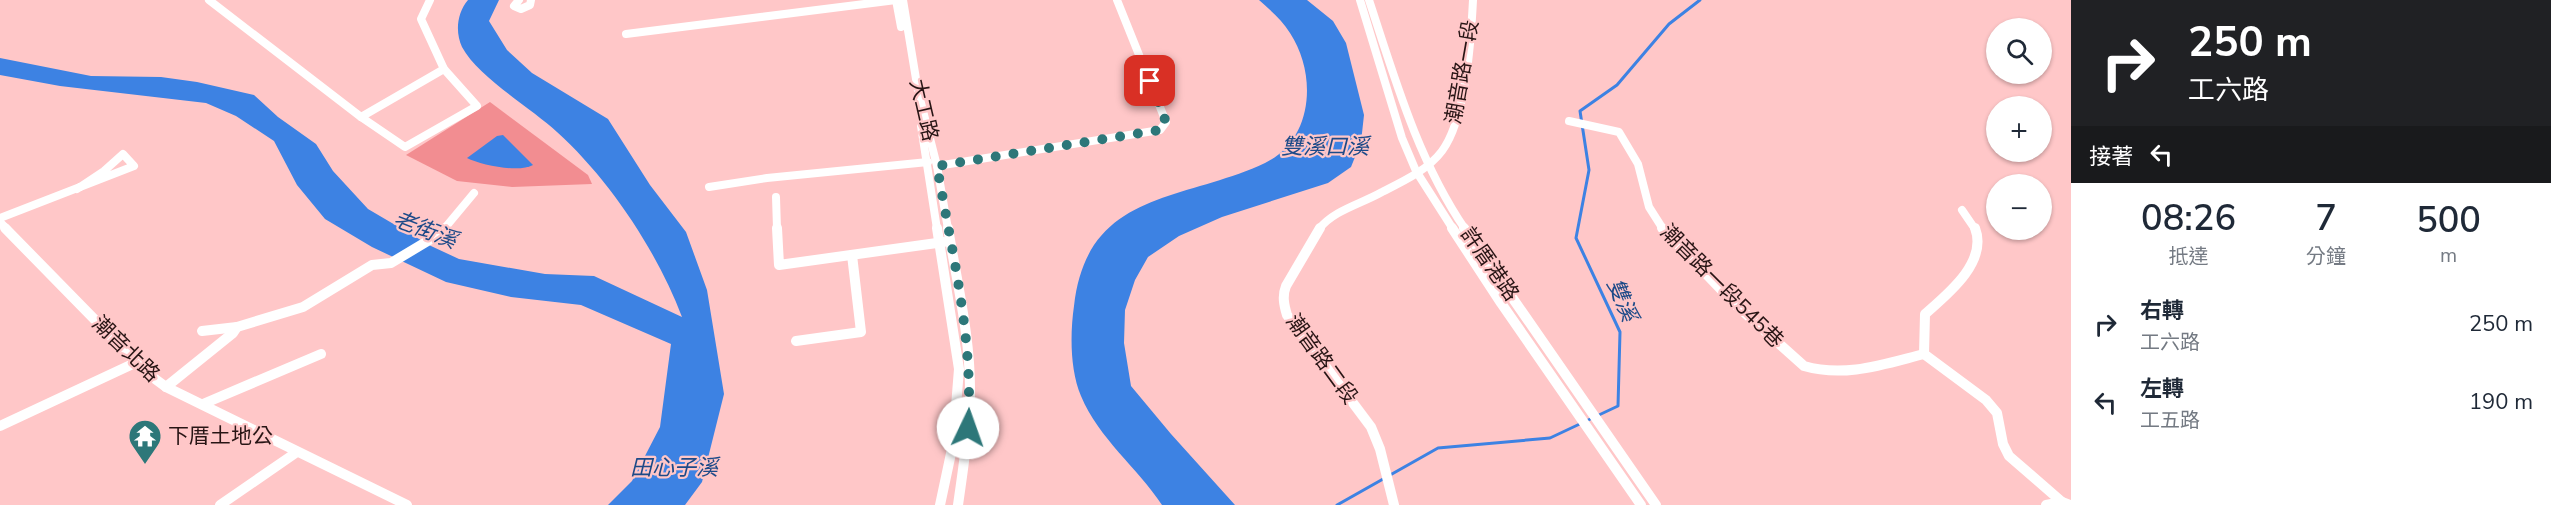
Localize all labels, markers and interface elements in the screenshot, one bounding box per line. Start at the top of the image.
text: 250 m [2188,14,2312,71]
street label: 潮音路一段 [1439,18,1485,126]
map controls [1986,18,2052,240]
button: search [1986,18,2052,84]
icon: right [2089,24,2167,102]
pin [1124,55,1175,106]
icon: arrive [1133,64,1166,97]
text: 工六路 [2188,72,2269,109]
street label: 大工路 [903,76,945,144]
button: + [1986,96,2052,162]
water label: 雙溪口溪 [1281,132,1372,162]
icon: left [2145,138,2178,171]
text: 接著 [2089,142,2133,172]
button: − [1986,174,2052,240]
text: 08:26 [2141,194,2236,243]
text: 7 [2315,194,2337,243]
text: 500 [2416,196,2481,245]
water label: 老街溪 [389,204,464,257]
street label: 潮音路一段545巷 [1654,218,1790,354]
street label: 許厝港路 [1454,222,1526,306]
text: m [2440,242,2457,269]
text: 抵達 [2169,243,2209,270]
text: 分鐘 [2306,243,2346,270]
water label: 雙溪 [1600,274,1646,329]
text: 右轉 [2140,296,2184,326]
street label: 潮音路二段 [1280,308,1364,410]
icon: right [2089,308,2122,341]
text: 250 m [2469,309,2533,339]
street label: 潮音北路 [86,310,166,388]
text: 工六路 [2140,329,2200,356]
text: 左轉 [2140,374,2184,404]
icon: left [2089,386,2122,419]
text: 190 m [2469,387,2533,417]
position arrow [936,396,1000,460]
text: 工五路 [2140,407,2200,434]
temple icon: 下厝土地公 [127,418,163,465]
place label: 下厝土地公 [168,422,273,450]
water label: 田心子溪 [630,453,721,483]

